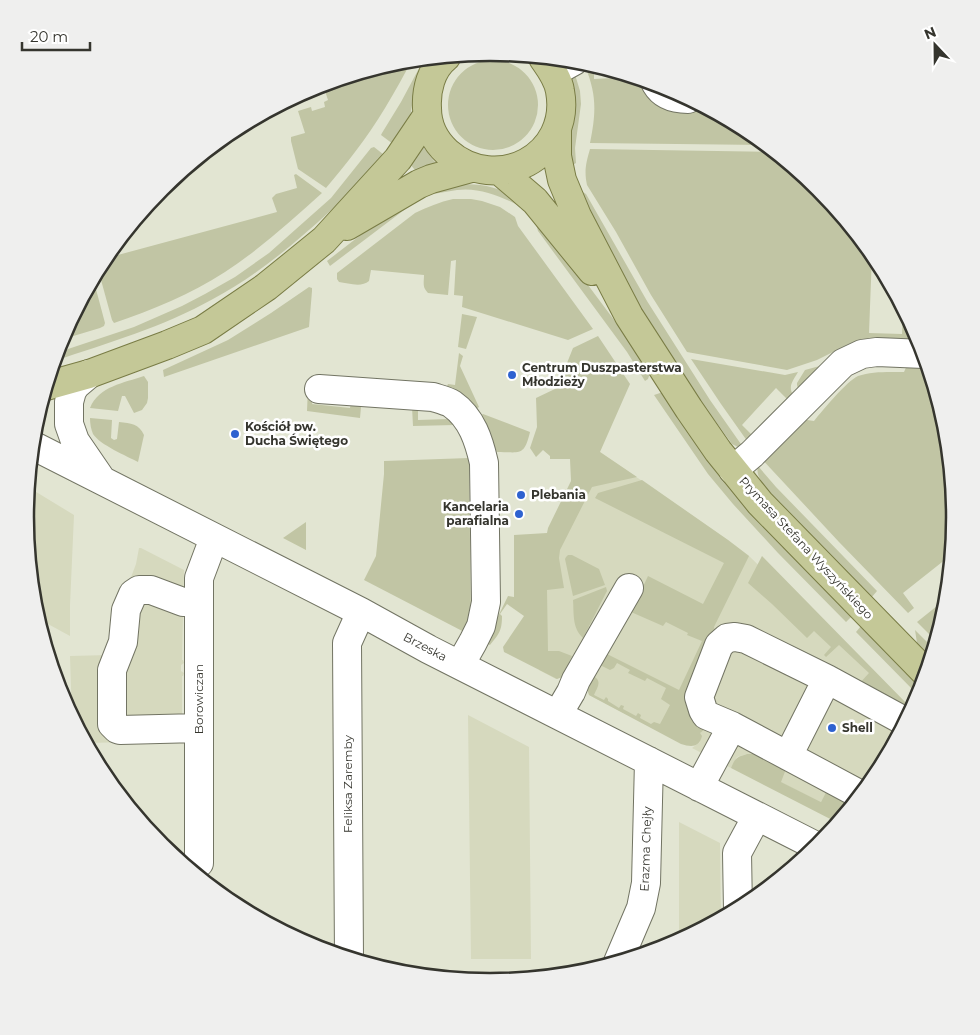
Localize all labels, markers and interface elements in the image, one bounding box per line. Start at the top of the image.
scale bar [22,20,90,52]
north arrow [910,20,960,70]
text: N [922,22,939,43]
text: 20 m [30,27,68,46]
place label: Centrum Duszpasterstwa Młodzieży [522,360,682,389]
marker: Centrum Duszpasterstwa Młodzieży [506,369,518,381]
place label: Kościół pw. Ducha Świętego [245,419,348,449]
marker: Kościół pw. Ducha Świętego [229,428,241,440]
street label: Prymasa Stefana Wyszyńskiego [736,473,876,622]
place label: Plebania [531,487,586,502]
marker: Plebania [515,489,527,501]
place label: Kancelaria parafialna [443,499,509,528]
marker: Kancelaria parafialna [513,508,525,520]
street label: Brzeska [401,629,450,664]
street label: Borowiczan [191,664,206,734]
place label: Shell [842,720,873,735]
marker: Shell [826,722,838,734]
street label: Feliksa Zaremby [340,734,355,833]
street label: Erazma Chejły [637,806,655,892]

